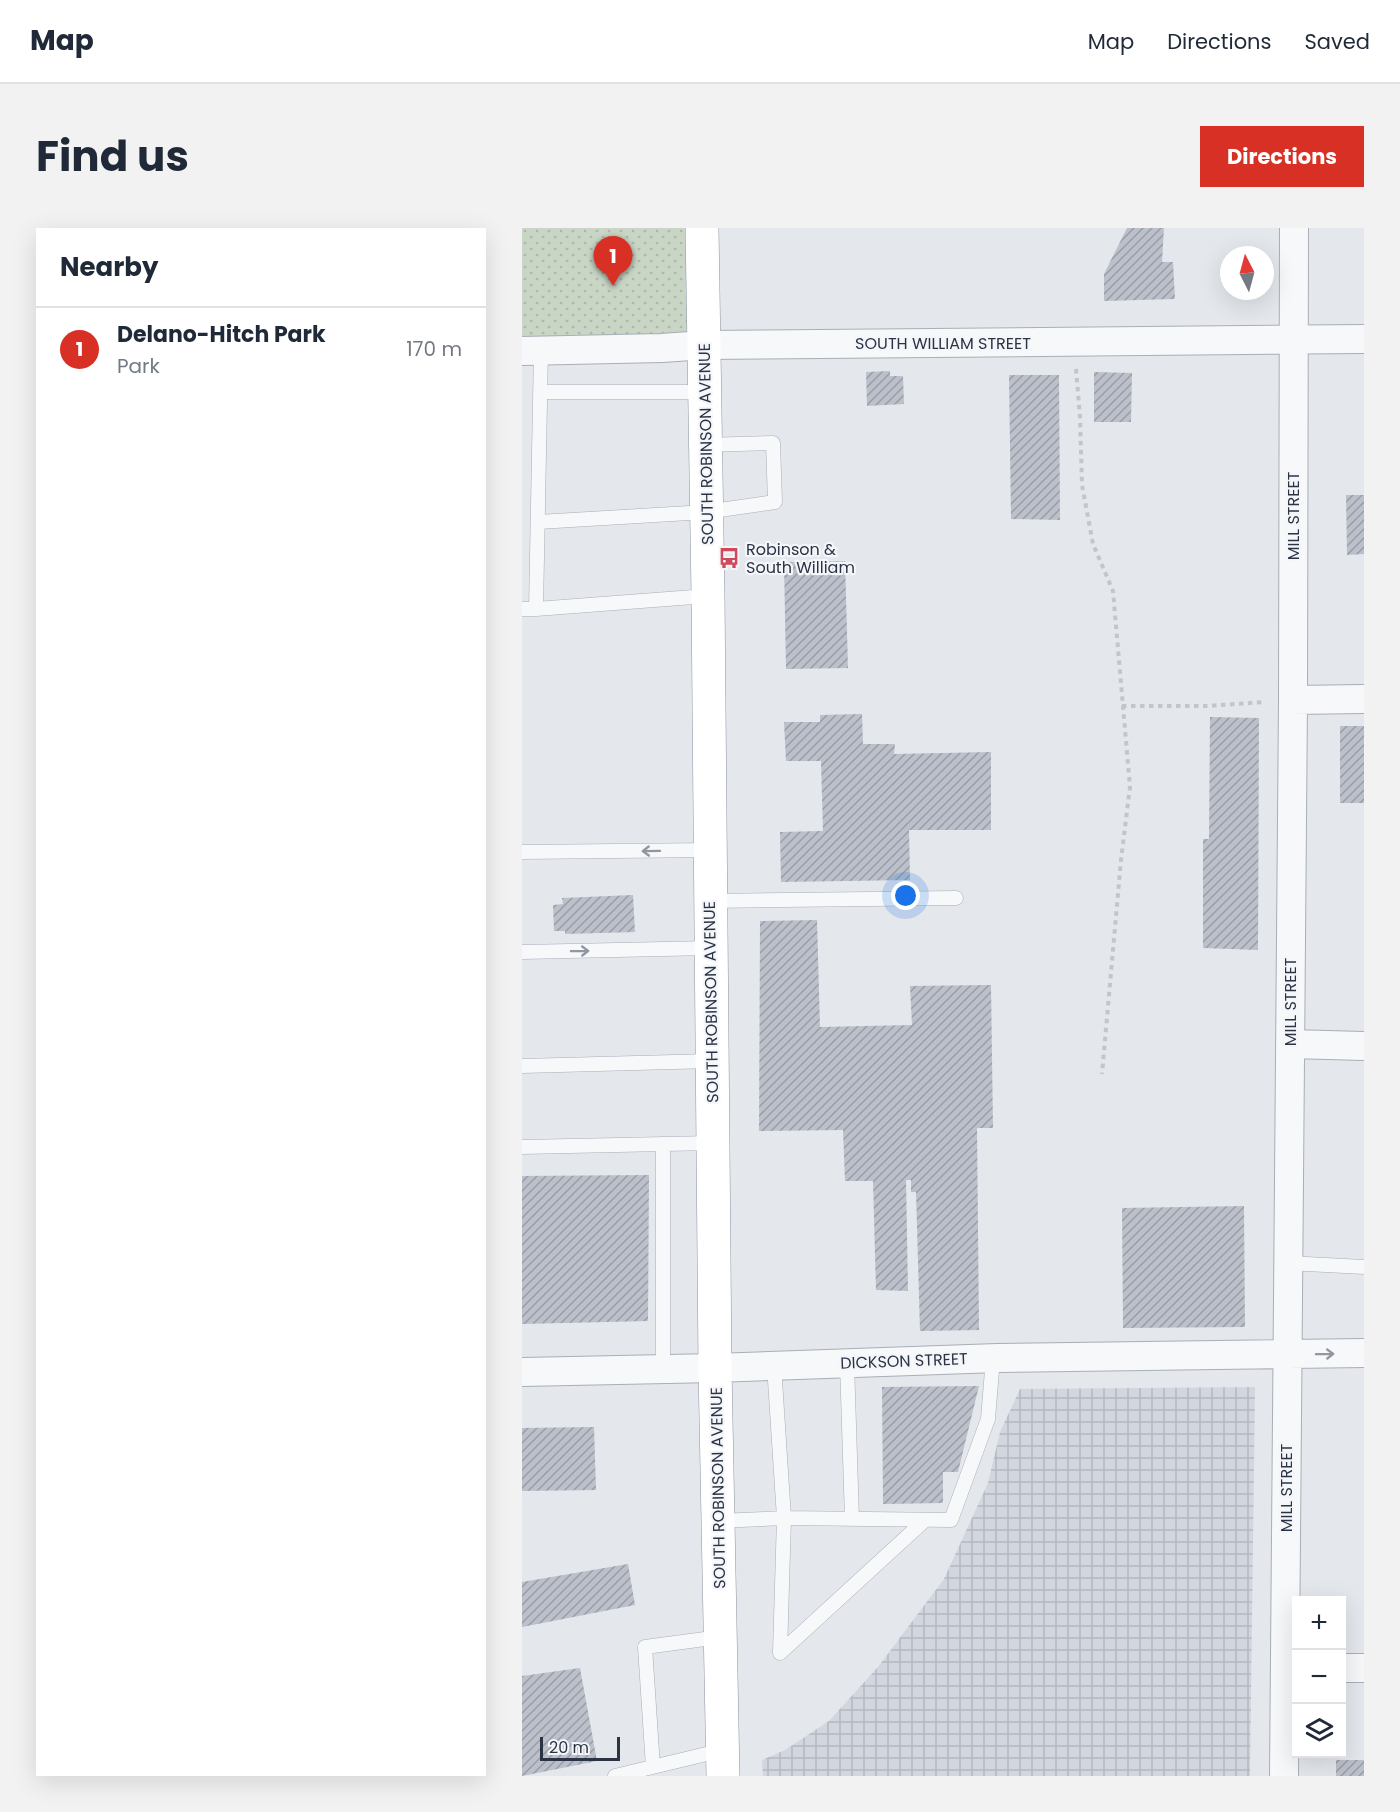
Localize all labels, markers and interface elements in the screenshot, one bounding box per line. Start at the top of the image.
text: Map [30,21,94,60]
text: Map [1088,27,1134,56]
text: Directions [1167,27,1271,56]
text: Saved [1304,27,1370,56]
button: Directions [1200,126,1364,187]
text: Find us [36,127,189,186]
pin: 1 [594,236,632,286]
north arrow [1220,246,1274,300]
text: Nearby [60,249,158,285]
text: Delano-Hitch Park [117,319,326,350]
street label: SOUTH WILLIAM STREET [855,332,1031,355]
text: 1 [76,335,83,363]
text: 170 m [406,335,462,363]
street label: SOUTH ROBINSON AVENUE [693,343,719,545]
text: Park [117,352,160,380]
street label: MILL STREET [1282,471,1305,560]
place label: Robinson & South William [746,538,855,579]
bus stop icon: Robinson & South William [717,546,741,570]
one-way arrow [642,845,662,857]
your location [891,881,920,910]
street label: SOUTH ROBINSON AVENUE [698,901,724,1103]
one-way arrow [570,945,590,956]
street label: MILL STREET [1279,957,1302,1046]
street label: DICKSON STREET [840,1347,968,1375]
one-way arrow [1315,1348,1335,1359]
street label: SOUTH ROBINSON AVENUE [705,1387,731,1589]
street label: MILL STREET [1275,1443,1298,1532]
map controls [1292,1596,1346,1758]
button: + [1292,1596,1346,1650]
button: − [1292,1650,1346,1704]
button: layers [1292,1704,1346,1758]
scale bar [540,1734,620,1762]
text: 20 m [549,1736,589,1759]

